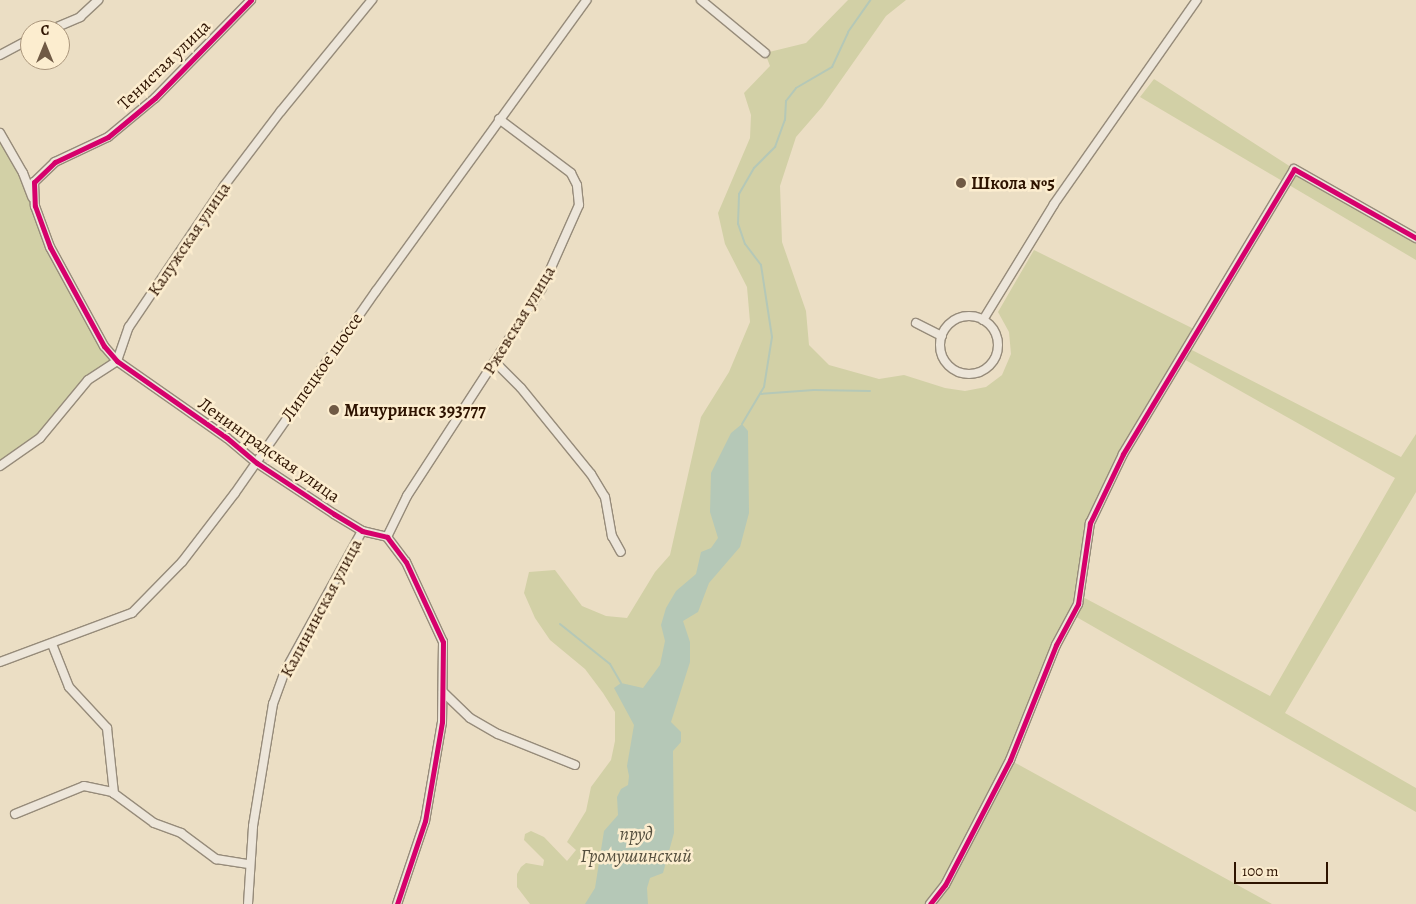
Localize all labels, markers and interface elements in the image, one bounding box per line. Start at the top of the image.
street label: Тенистая улица [113,15,215,115]
north arrow [20,20,70,70]
text: С [41,21,49,40]
place label: Школа №5 [971,172,1055,194]
marker: Школа №5 [955,177,967,189]
street label: Калужская улица [143,178,235,300]
street label: Ржевская улица [478,262,560,378]
street label: Липецкое шоссе [277,309,367,425]
street label: Ленинградская улица [194,393,344,507]
place label: Мичуринск 393777 [344,399,486,421]
marker: Мичуринск 393777 [328,404,340,416]
street label: Калининская улица [275,535,367,681]
water label: пруд Громушинский [580,824,692,868]
scale bar [1236,852,1330,884]
text: 100 m [1242,861,1279,881]

